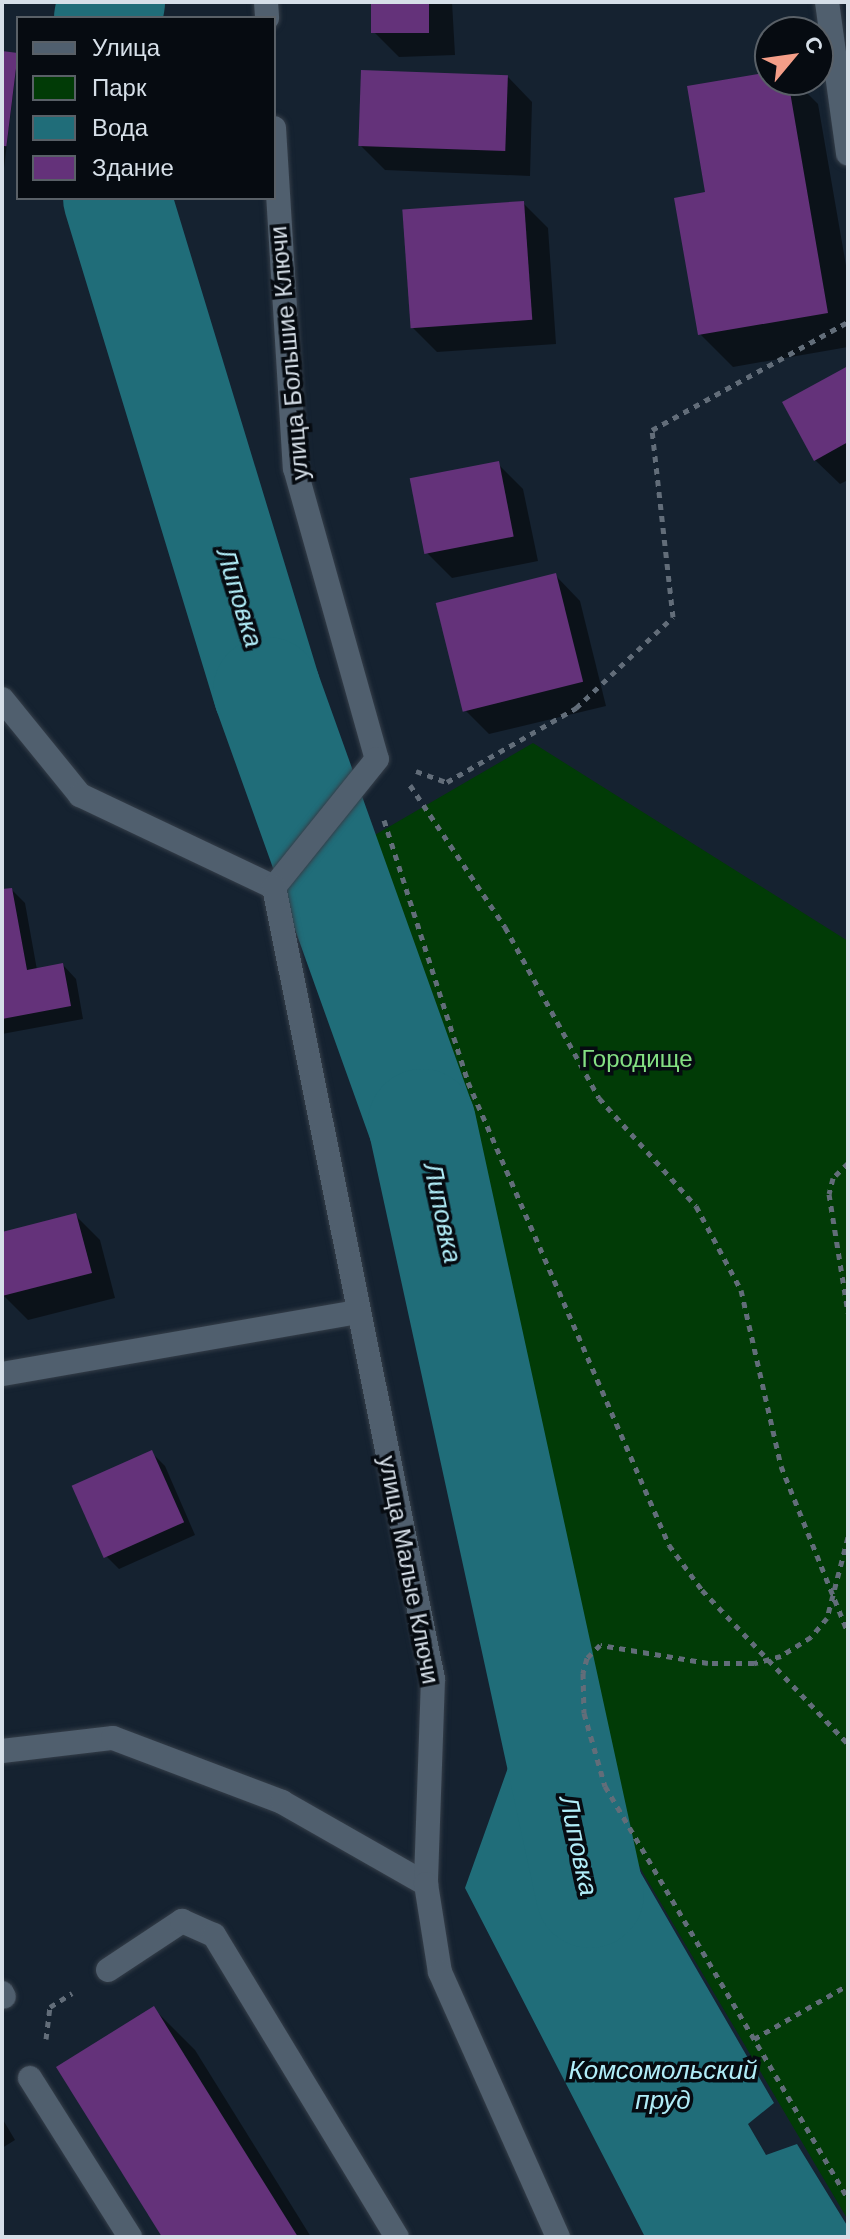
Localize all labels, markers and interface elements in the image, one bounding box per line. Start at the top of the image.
legend [16,16,276,200]
north arrow [754,16,834,96]
text: С [799,32,828,58]
text: Улица [92,34,160,62]
text: Парк [92,74,146,102]
text: Вода [92,114,148,142]
text: Здание [92,154,174,182]
street label: улица Большие Ключи [265,225,315,481]
water label: Липовка [209,545,269,651]
park label: Городище [581,1046,693,1074]
water label: Липовка [416,1160,468,1266]
street label: улица Малые Ключи [372,1453,444,1687]
water label: Липовка [552,1793,604,1899]
water label: Комсомольский пруд [568,2055,758,2116]

